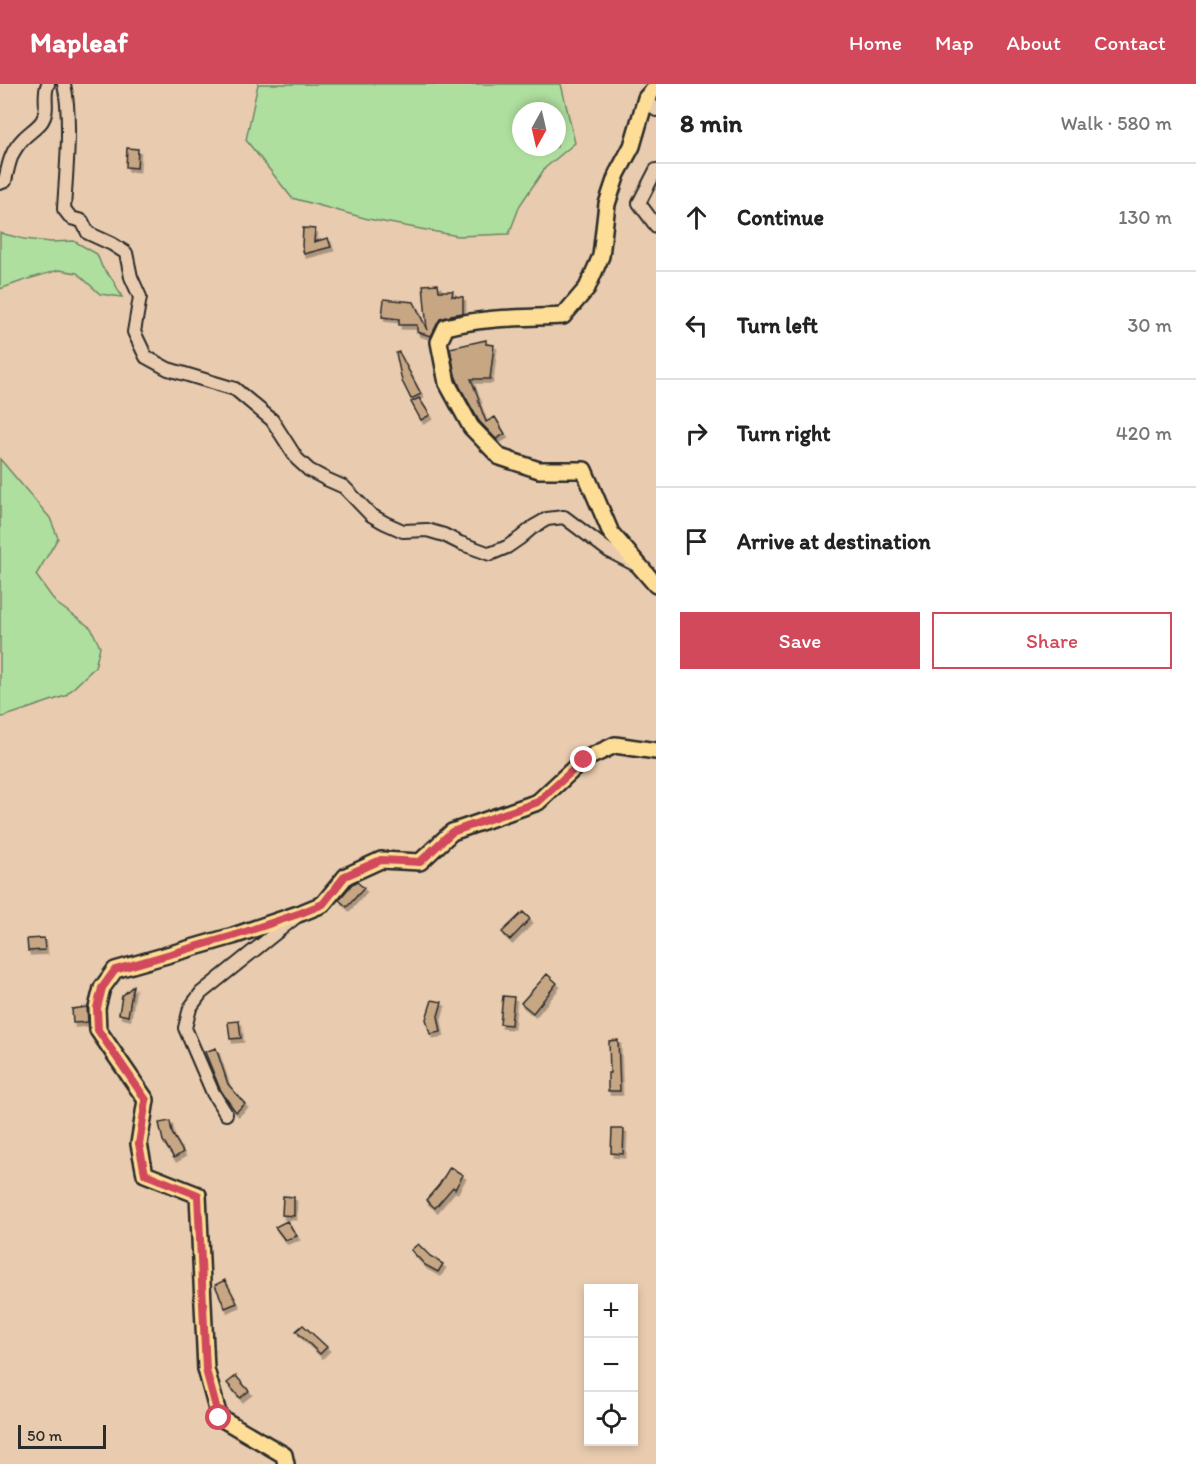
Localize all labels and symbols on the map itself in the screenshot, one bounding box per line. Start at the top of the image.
north arrow [512,102,566,156]
route end [570,746,596,772]
route start [205,1404,231,1430]
scale bar [18,1422,106,1450]

